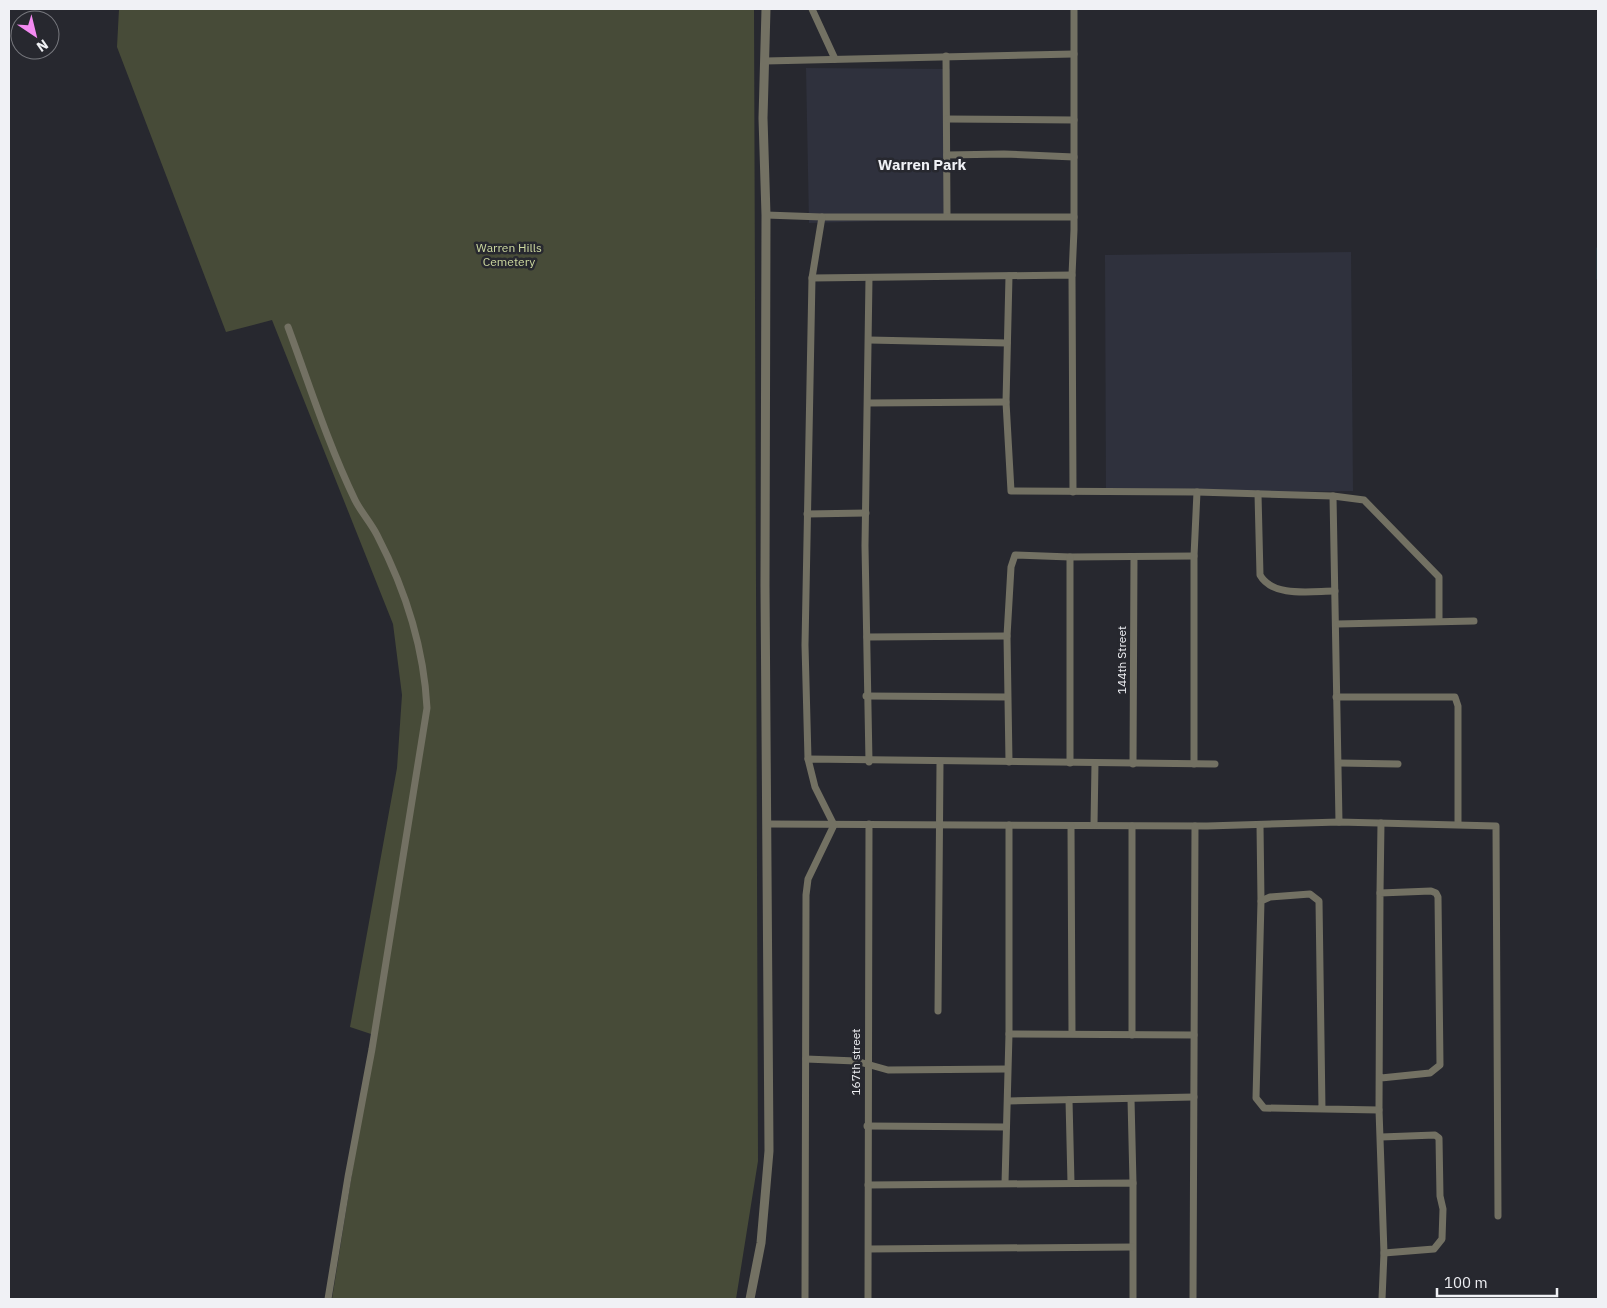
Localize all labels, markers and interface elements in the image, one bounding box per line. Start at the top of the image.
north arrow [10,10,60,60]
text: N [33,35,52,56]
district label: Warren Park [878,155,967,174]
park label: Warren Hills Cemetery [476,240,542,269]
street label: 144th Street [1114,626,1129,694]
street label: 167th street [848,1028,863,1096]
scale bar [1437,1266,1557,1298]
text: 100 m [1444,1273,1488,1292]

